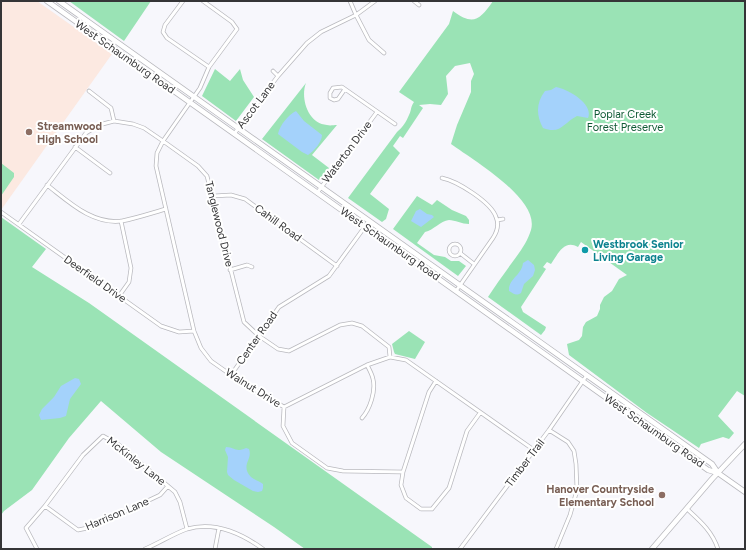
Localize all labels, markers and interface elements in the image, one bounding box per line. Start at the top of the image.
street label: West Schaumburg Road [73,18,177,96]
street label: Ascot Lane [234,79,278,131]
park label: Poplar Creek Forest Preserve [587,108,663,134]
street label: Waterton Drive [319,118,375,186]
place label: Streamwood High School [37,120,102,146]
marker: Streamwood High School [24,127,34,137]
street label: Tanglewood Drive [202,180,236,268]
street label: Cahill Road [252,202,304,244]
street label: West Schaumburg Road [338,205,442,283]
place label: Westbrook Senior Living Garage [593,238,684,264]
marker: Westbrook Senior Living Garage [580,245,590,255]
street label: Deerfield Drive [61,253,129,305]
street label: Center Road [234,309,280,367]
street label: Walnut Drive [223,366,283,410]
street label: West Schaumburg Road [602,392,706,470]
street label: McKinley Lane [104,434,168,488]
street label: Timber Trail [503,436,547,490]
place label: Hanover Countryside Elementary School [546,483,654,509]
marker: Hanover Countryside Elementary School [657,490,667,500]
street label: Harrison Lane [83,495,151,533]

